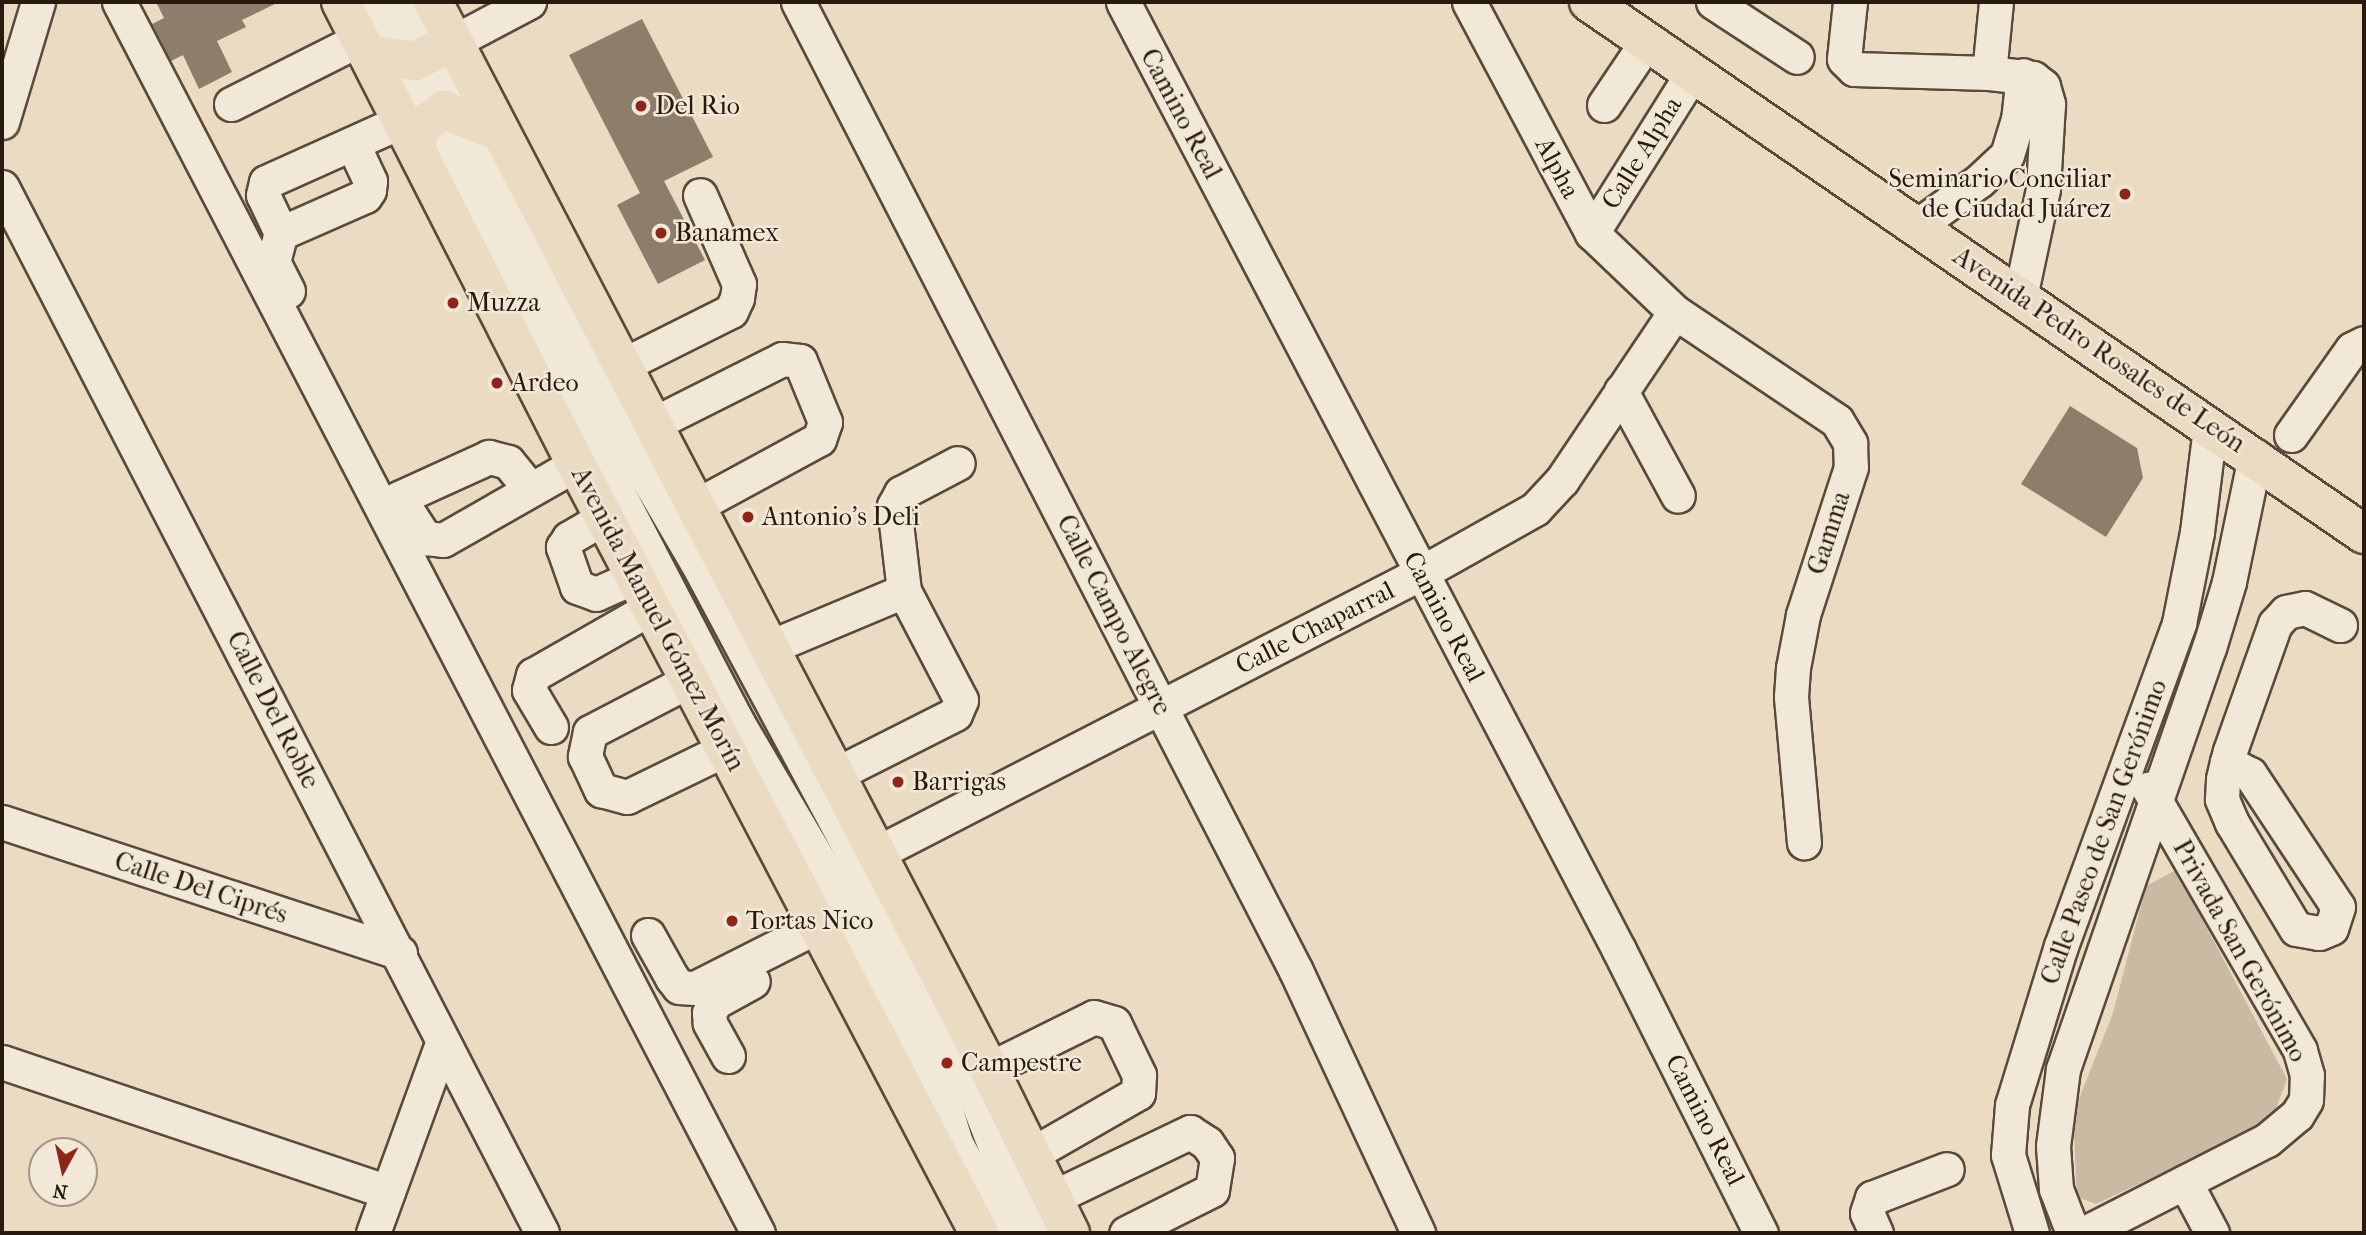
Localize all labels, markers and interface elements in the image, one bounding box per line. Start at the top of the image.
street label: Camino Real [1134,43,1228,185]
place label: Del Rio [655,90,740,122]
street label: Calle Alpha [1595,91,1689,215]
marker: Del Rio [633,98,649,114]
street label: Alpha [1528,132,1586,204]
place label: Seminario Conciliar de Ciudad Juárez [1888,163,2111,224]
marker: Seminario Conciliar de Ciudad Juárez [2117,186,2133,202]
place label: Banamex [675,217,779,249]
marker: Banamex [653,225,669,241]
street label: Avenida Pedro Rosales de León [1947,240,2251,460]
place label: Muzza [467,287,540,319]
marker: Muzza [445,295,461,311]
place label: Ardeo [511,367,579,399]
marker: Ardeo [489,375,505,391]
street label: Avenida Manuel Gómez Morín [564,462,752,776]
street label: Gamma [1801,487,1857,579]
place label: Antonio's Deli [762,501,920,533]
marker: Antonio's Deli [740,509,756,525]
street label: Calle Campo Alegre [1050,510,1178,720]
street label: Camino Real [1397,546,1491,688]
street label: Calle Chaparral [1231,575,1399,681]
street label: Calle Del Roble [220,626,326,794]
street label: Calle Paseo de San Gerónimo [2034,675,2174,989]
place label: Barrigas [912,766,1006,798]
marker: Barrigas [890,774,906,790]
street label: Privada San Gerónimo [2166,834,2314,1068]
street label: Calle Del Ciprés [111,845,291,931]
place label: Tortas Nico [746,905,873,937]
marker: Tortas Nico [724,913,740,929]
place label: Campestre [961,1047,1082,1079]
street label: Camino Real [1659,1049,1751,1191]
marker: Campestre [939,1055,955,1071]
north arrow [28,1137,98,1207]
text: N [52,1179,69,1203]

